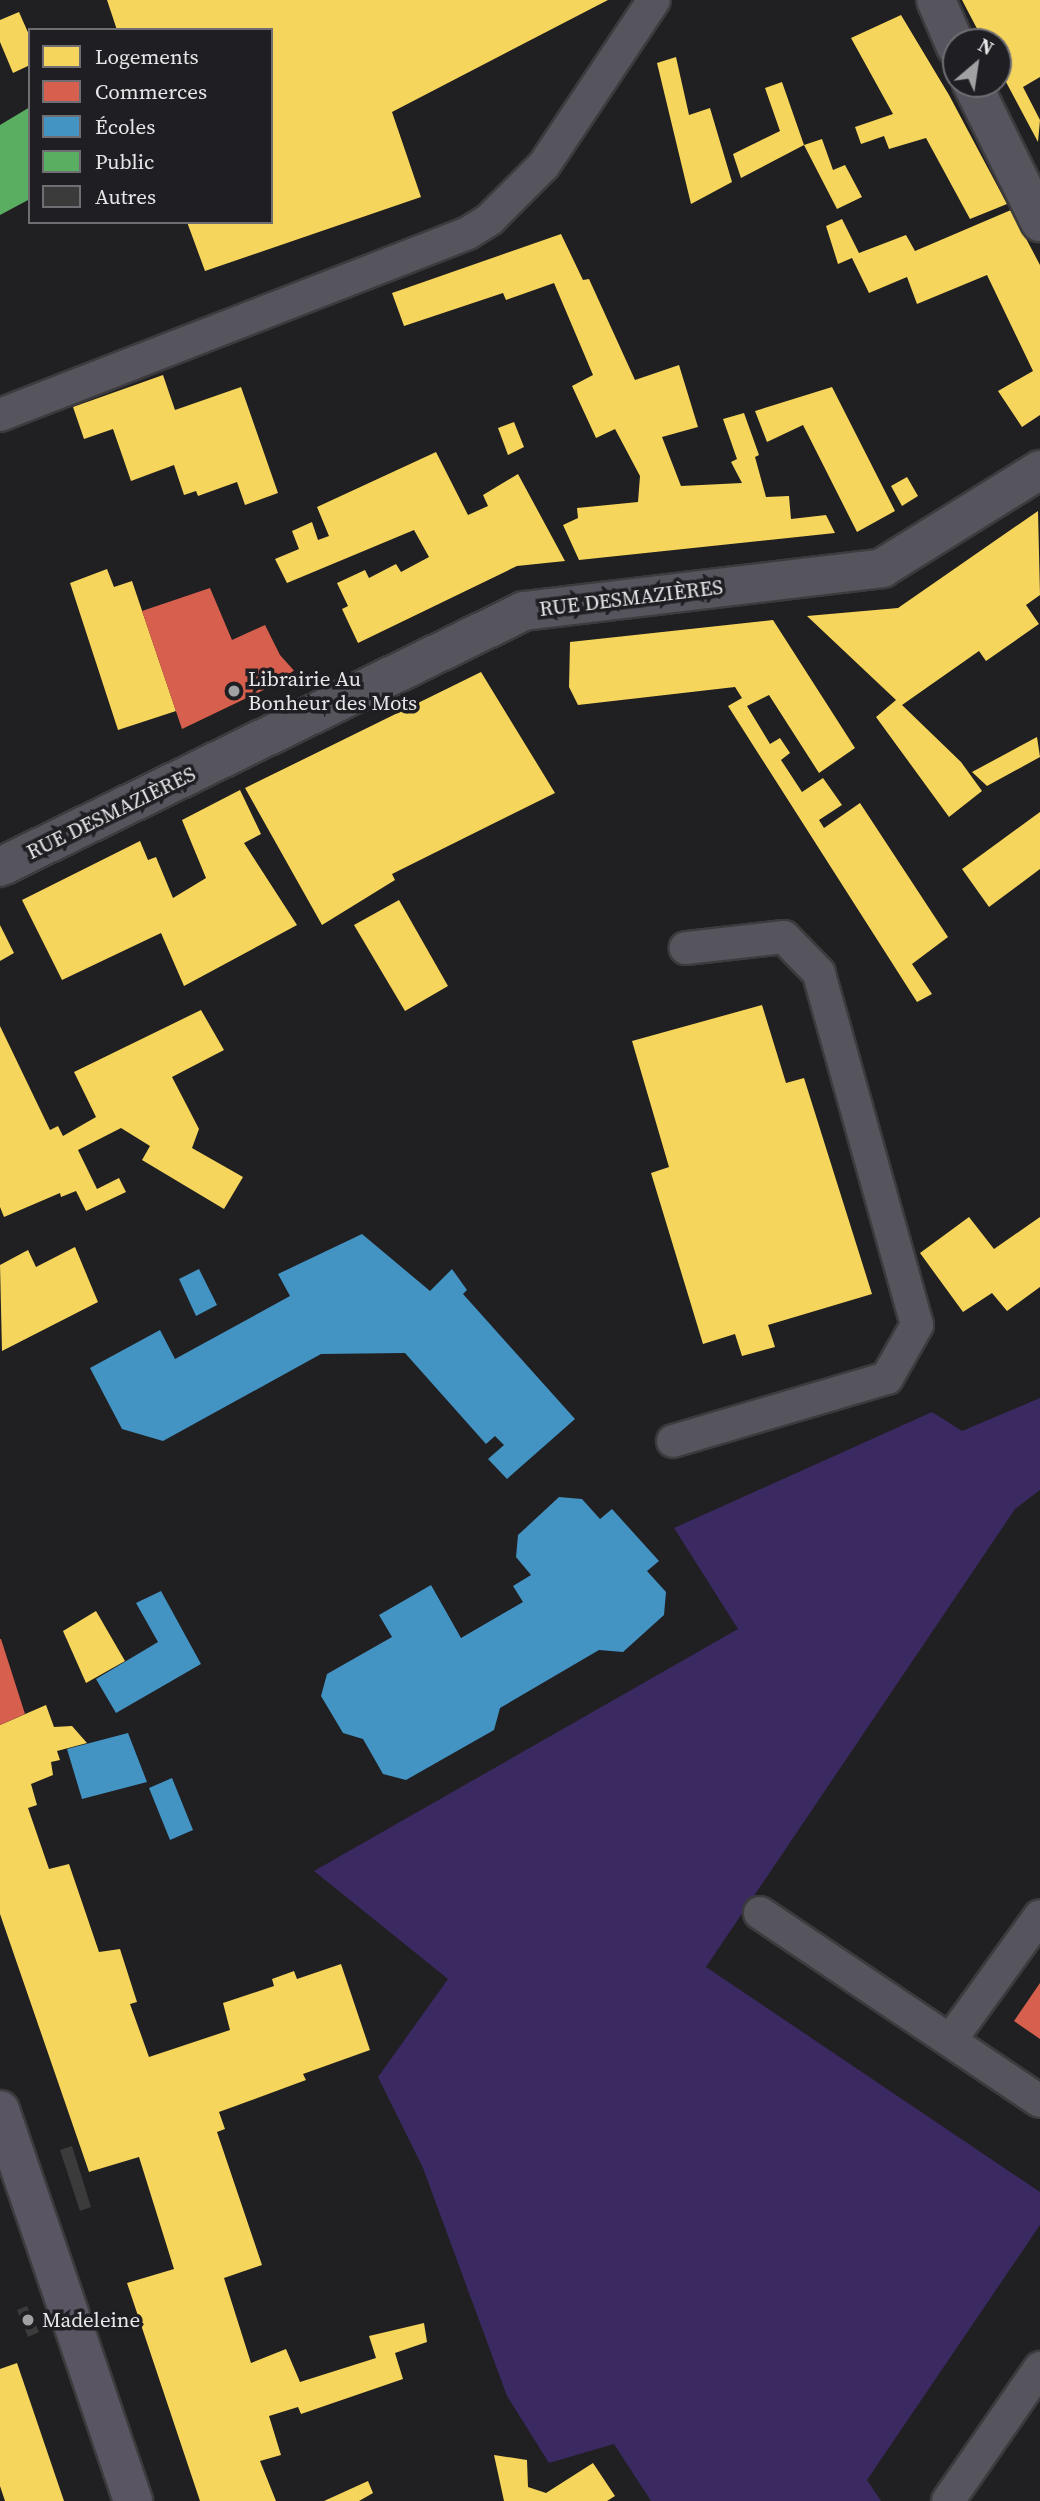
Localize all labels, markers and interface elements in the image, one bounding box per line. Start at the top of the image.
legend [28,28,273,224]
north arrow [942,28,1012,98]
text: N [974,32,999,61]
text: Logements [95,42,199,71]
text: Commerces [95,77,207,106]
text: Écoles [95,112,155,141]
text: Public [95,147,154,176]
text: Autres [95,182,156,211]
street label: RUE DESMAZIÈRES [538,574,724,622]
place label: Librairie Au Bonheur des Mots [248,666,417,716]
marker: Librairie Au Bonheur des Mots [226,683,242,699]
street label: RUE DESMAZIÈRES [22,761,200,865]
place label: Madeleine [42,2307,140,2333]
marker: Madeleine [20,2312,36,2328]

